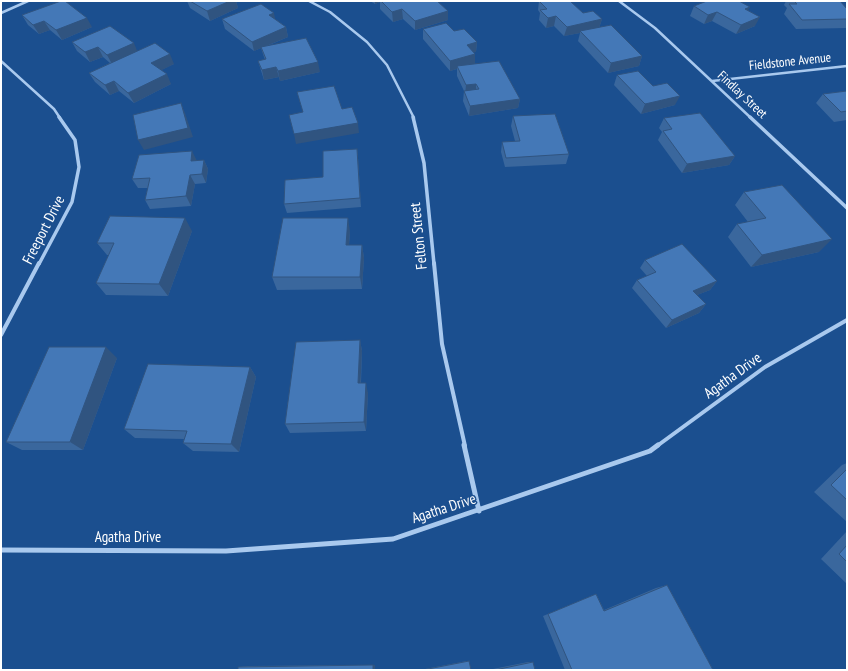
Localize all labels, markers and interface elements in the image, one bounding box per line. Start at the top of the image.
street label: Fieldstone Avenue [748,50,832,74]
street label: Findlay Street [714,68,770,122]
street label: Freeport Drive [19,193,69,267]
street label: Felton Street [407,202,431,270]
street label: Agatha Drive [701,349,765,403]
street label: Agatha Drive [410,490,478,528]
street label: Agatha Drive [95,529,161,547]

